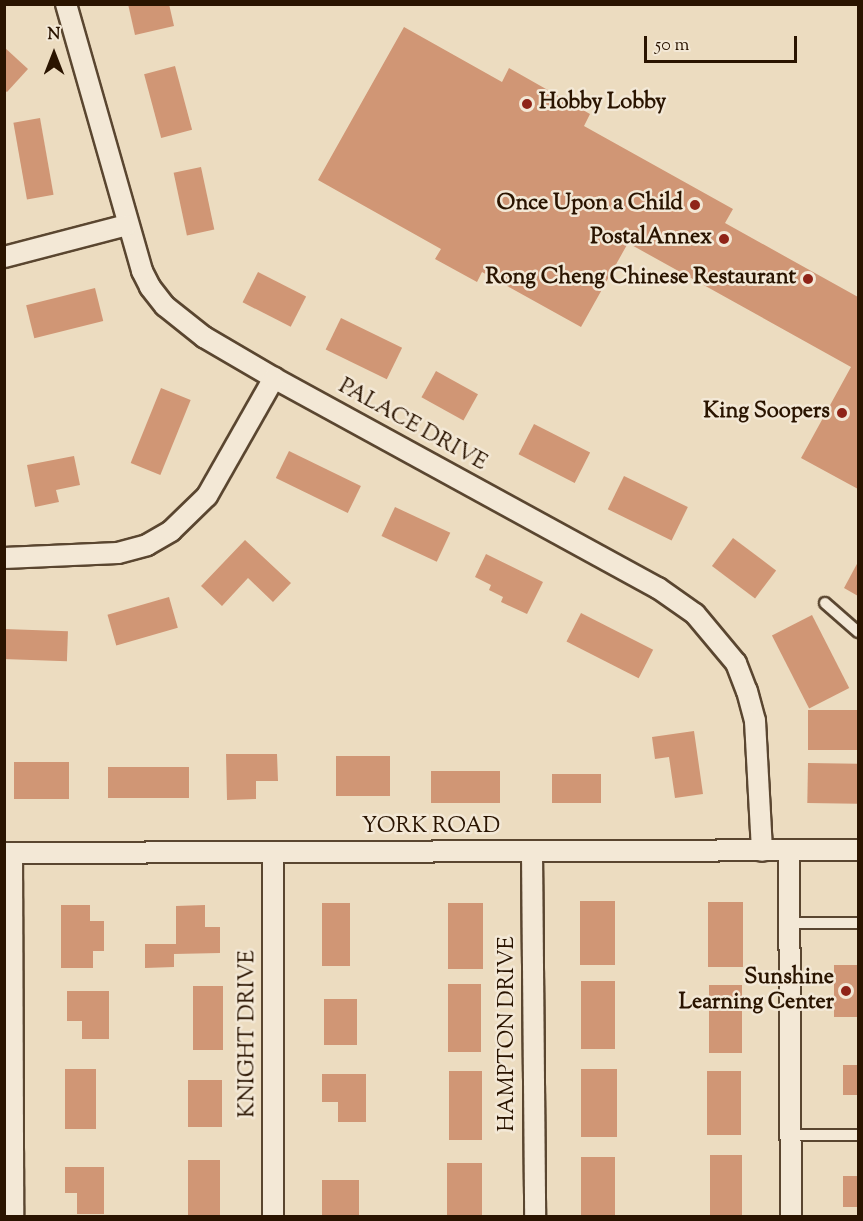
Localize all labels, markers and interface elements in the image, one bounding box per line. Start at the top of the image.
north arrow [24,24,84,84]
text: N [48,24,60,47]
scale bar [647,24,800,62]
text: 50 m [655,33,689,59]
place label: Hobby Lobby [539,91,666,117]
marker: Hobby Lobby [520,97,534,111]
place label: Once Upon a Child [497,192,683,218]
marker: Once Upon a Child [688,198,702,212]
place label: PostalAnnex [590,226,712,252]
marker: PostalAnnex [717,232,731,246]
place label: Rong Cheng Chinese Restaurant [485,266,796,292]
marker: Rong Cheng Chinese Restaurant [801,272,815,286]
street label: PALACE DRIVE [333,374,491,478]
place label: King Soopers [703,400,830,426]
marker: King Soopers [835,406,849,420]
street label: YORK ROAD [362,815,500,841]
street label: HAMPTON DRIVE [496,936,522,1132]
street label: KNIGHT DRIVE [236,950,262,1118]
place label: Sunshine Learning Center [679,965,834,1016]
marker: Sunshine Learning Center [839,984,853,998]

